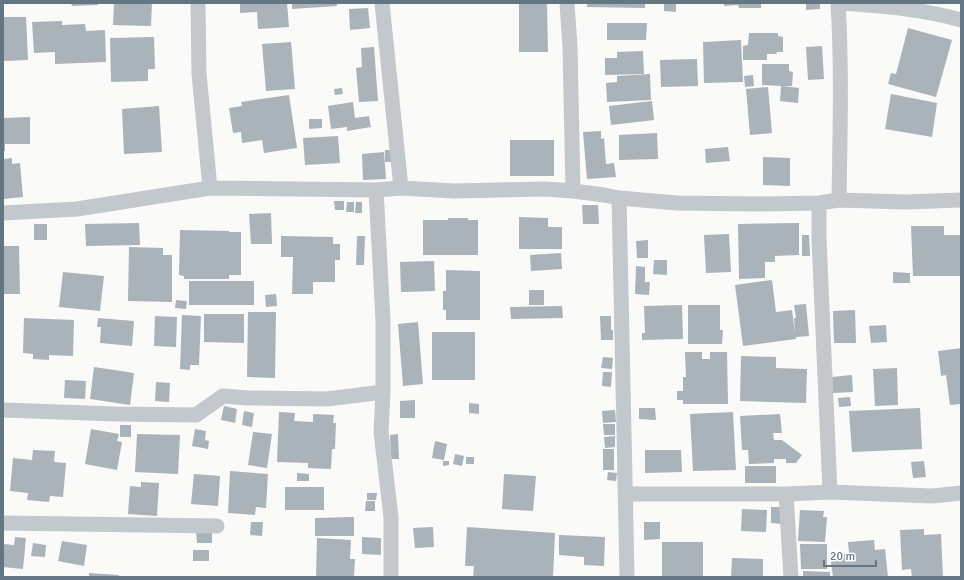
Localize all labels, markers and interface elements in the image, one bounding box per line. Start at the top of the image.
scale bar [824,542,876,568]
text: 20 m [830,549,855,564]

